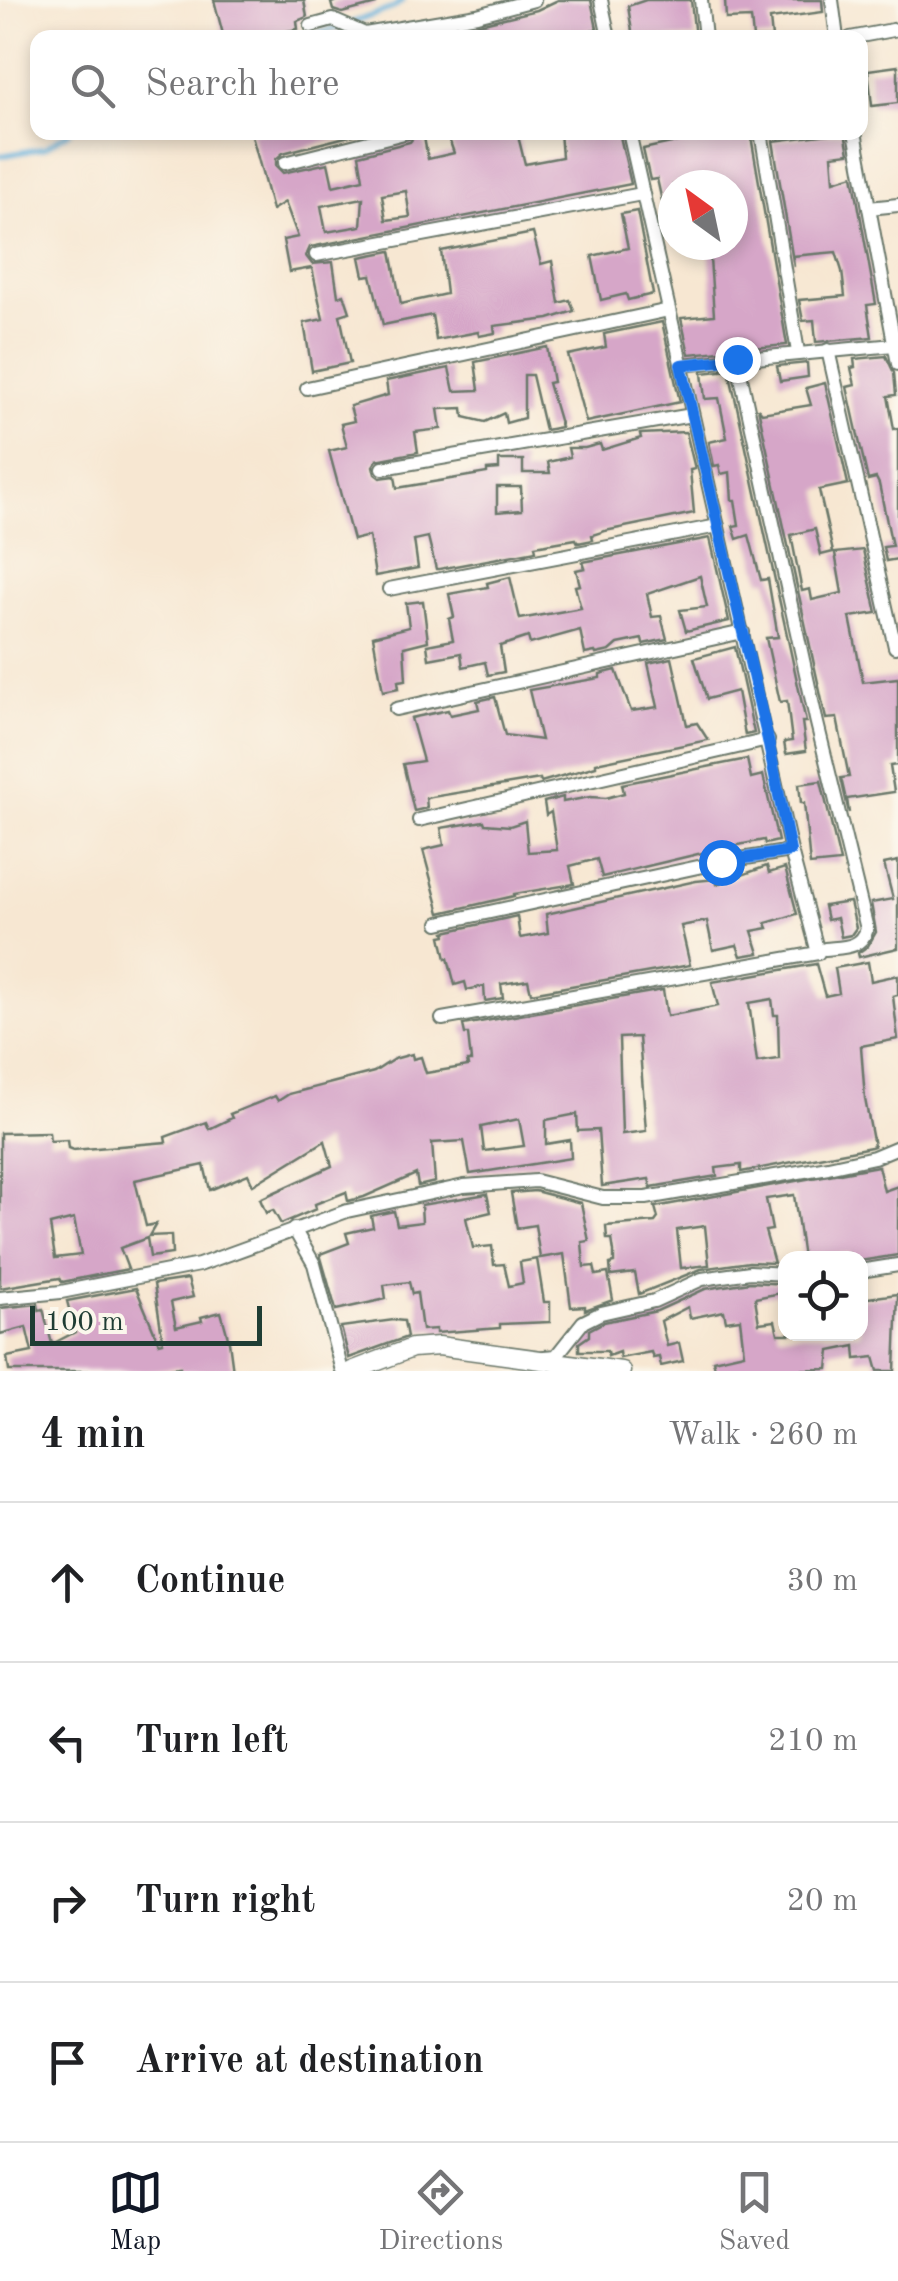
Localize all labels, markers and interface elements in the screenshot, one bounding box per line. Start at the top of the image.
search box [30,30,868,140]
icon: search [65,58,120,113]
text: Search here [145,66,340,104]
north arrow [658,170,748,260]
route end [715,337,761,383]
route start [699,840,745,886]
map controls [778,1251,868,1341]
button: locate [778,1251,868,1341]
scale bar [30,1301,262,1346]
text: 100 m [45,1309,124,1337]
text: 4 min [40,1415,146,1457]
text: Walk · 260 m [668,1420,858,1452]
icon: ahead [40,1555,95,1610]
text: Continue [135,1563,285,1601]
text: 30 m [787,1566,858,1598]
icon: left [40,1715,95,1770]
text: Turn left [135,1723,288,1761]
text: 210 m [768,1726,858,1758]
icon: right [40,1875,95,1930]
text: Turn right [135,1883,315,1921]
text: 20 m [787,1886,858,1918]
icon: arrive [40,2035,95,2090]
text: Arrive at destination [135,2043,484,2081]
tab: Map [108,2165,163,2260]
tab: Directions [379,2165,503,2260]
tab: Saved [719,2165,790,2260]

